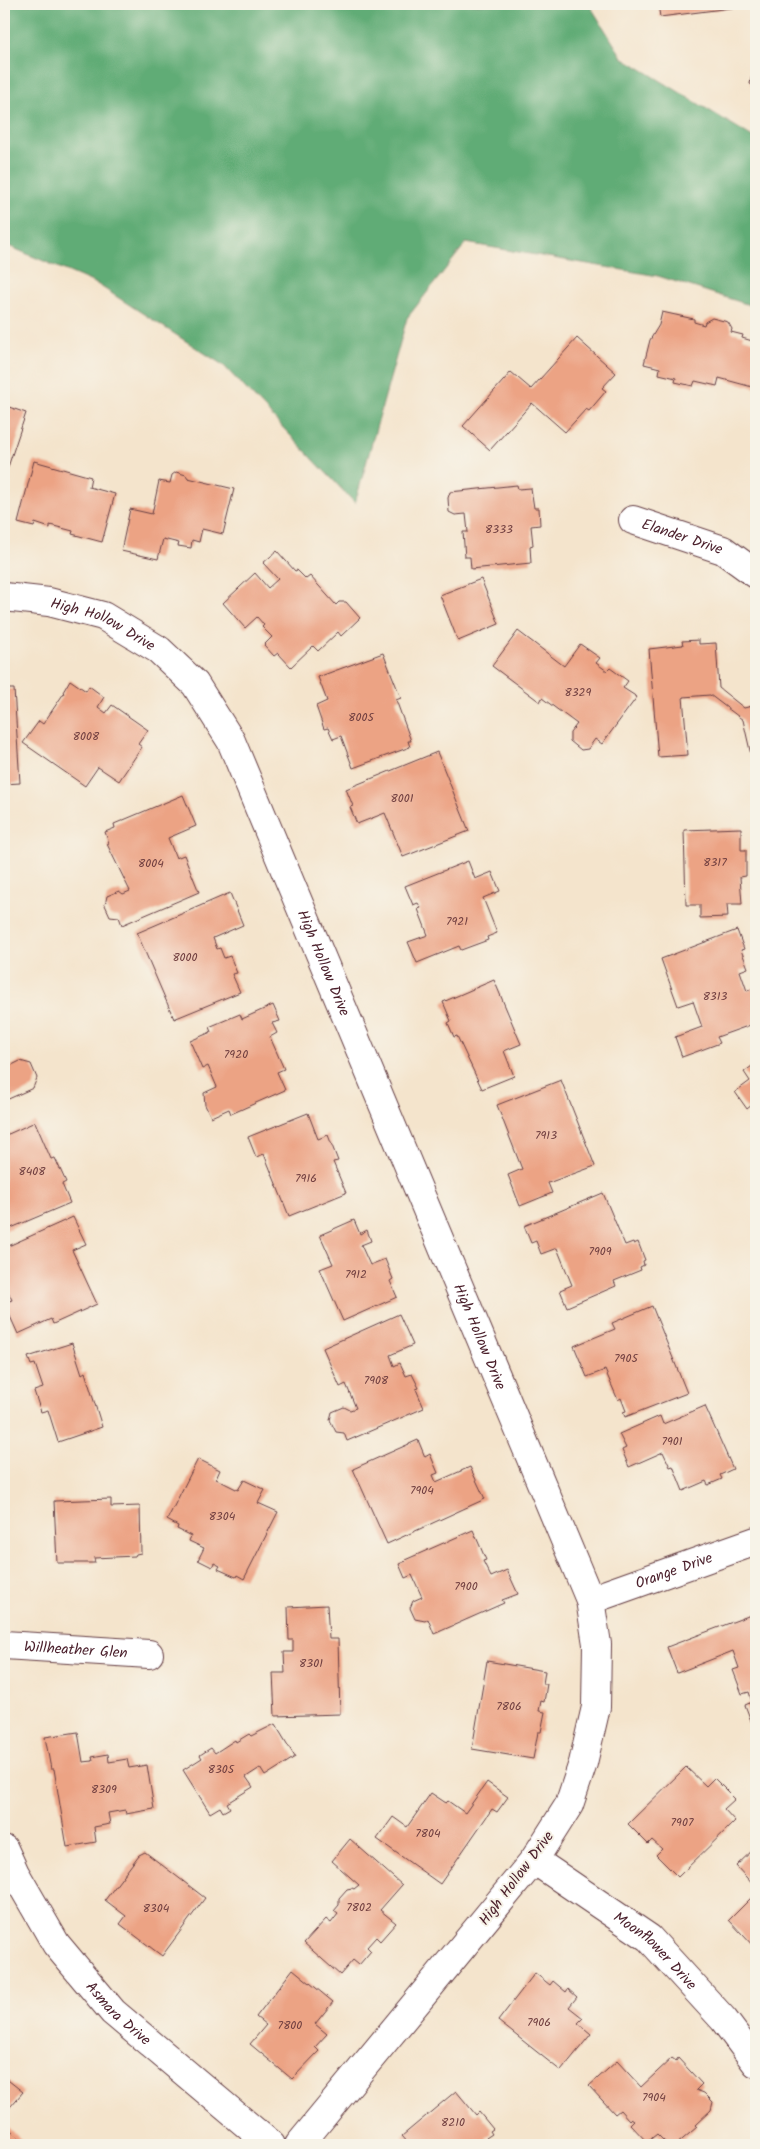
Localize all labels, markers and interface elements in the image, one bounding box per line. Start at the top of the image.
street label: Elander Drive [638,513,726,562]
house number: 8333 [485,520,513,539]
street label: High Hollow Drive [48,592,160,658]
house number: 8329 [565,683,592,702]
house number: 8005 [348,708,375,727]
house number: 8008 [73,727,100,746]
house number: 8001 [391,789,414,808]
house number: 8317 [703,853,727,872]
house number: 8004 [138,854,164,873]
street label: High Hollow Drive [290,906,356,1020]
house number: 7921 [446,912,468,931]
house number: 8000 [172,948,198,967]
house number: 8313 [703,987,727,1006]
house number: 7920 [224,1045,248,1064]
house number: 7913 [535,1126,557,1145]
house number: 8408 [18,1162,46,1181]
house number: 7916 [295,1169,317,1188]
house number: 7909 [588,1242,612,1261]
house number: 7912 [345,1265,367,1284]
street label: High Hollow Drive [446,1280,512,1394]
house number: 7905 [614,1349,639,1368]
house number: 7908 [364,1371,389,1390]
house number: 7901 [661,1432,683,1451]
house number: 7904 [410,1481,434,1500]
house number: 8304 [209,1507,236,1526]
street label: Orange Drive [632,1546,716,1596]
house number: 7900 [454,1577,478,1596]
street label: Willheather Glen [23,1635,128,1666]
house number: 8301 [299,1654,323,1673]
house number: 7806 [496,1697,522,1716]
house number: 8305 [208,1760,236,1779]
house number: 8309 [91,1780,117,1799]
house number: 7907 [671,1813,694,1832]
house number: 7804 [415,1824,441,1843]
street label: High Hollow Drive [473,1826,561,1931]
house number: 7802 [346,1898,372,1917]
house number: 8304 [143,1899,170,1918]
street label: Moonflower Drive [608,1906,702,1996]
street label: Asmara Drive [79,1977,156,2052]
house number: 7906 [527,2013,551,2032]
house number: 7800 [278,2016,302,2035]
house number: 7904 [642,2088,666,2107]
house number: 8210 [441,2113,465,2132]

